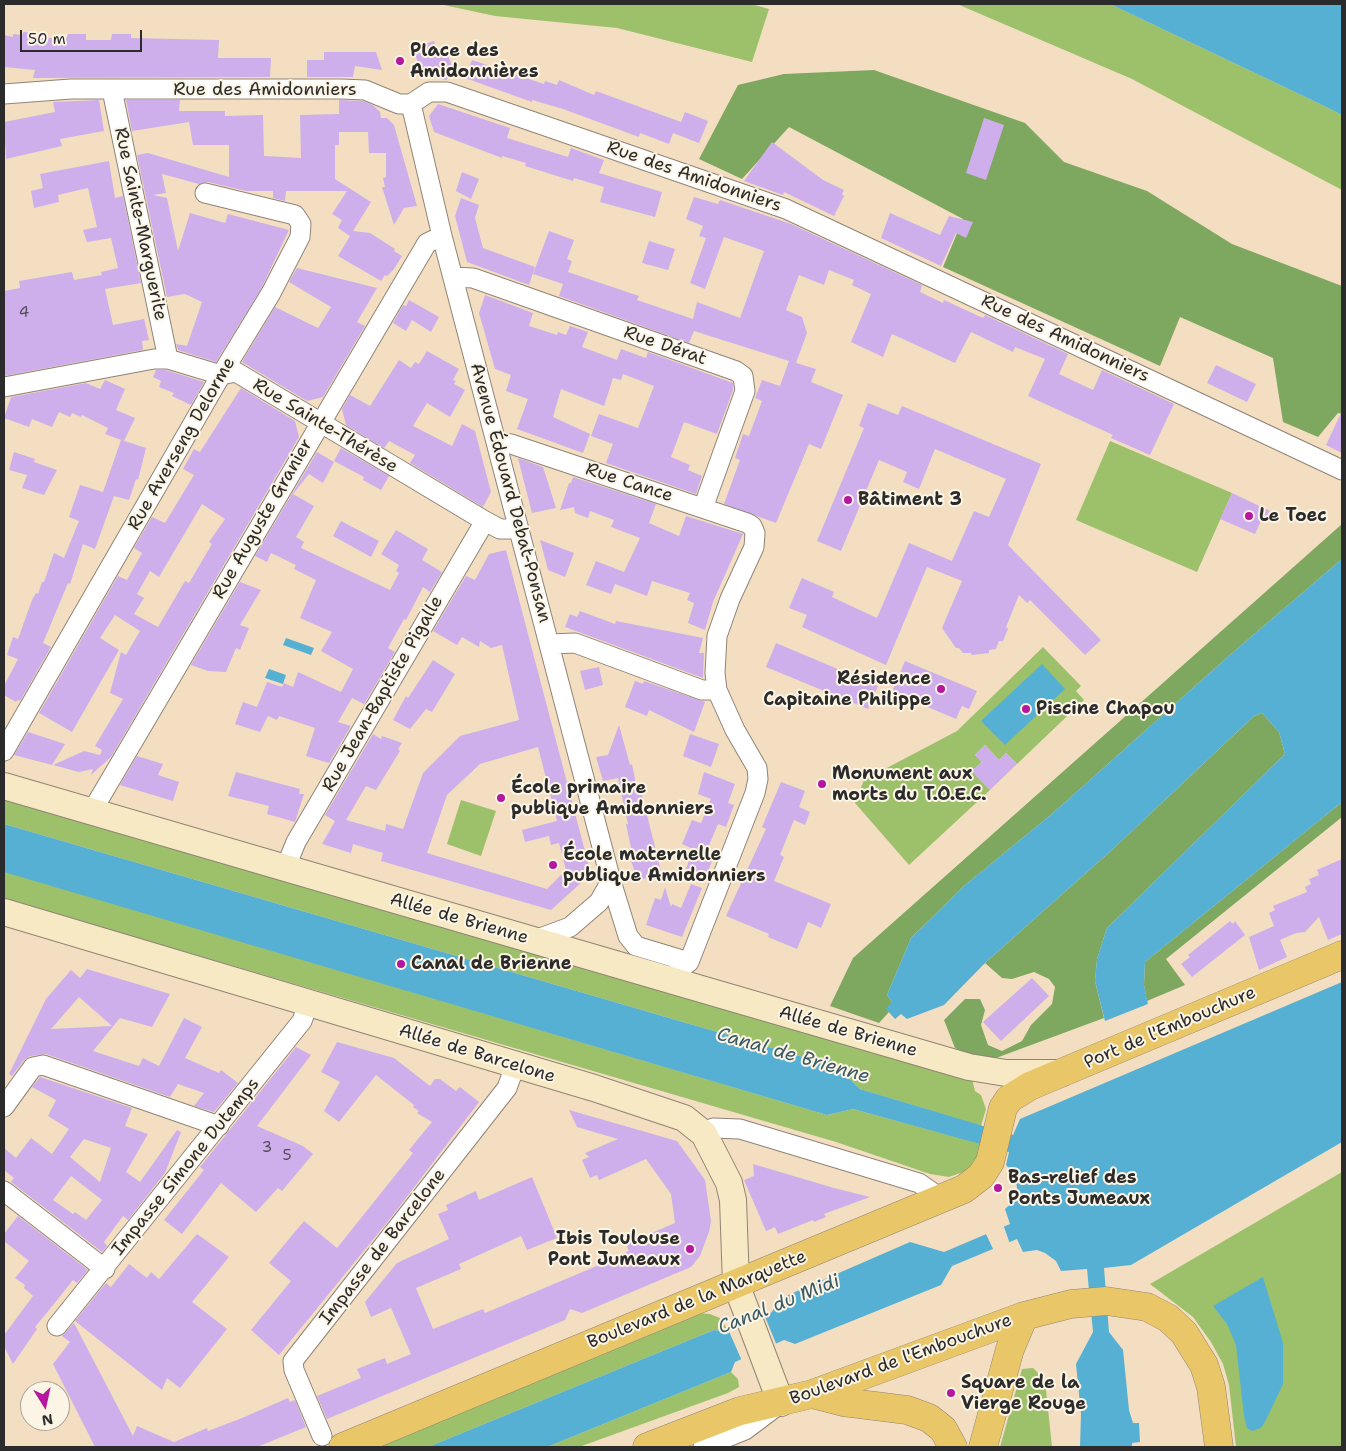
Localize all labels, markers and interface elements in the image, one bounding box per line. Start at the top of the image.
scale bar [22,20,145,52]
text: 50 m [28,29,66,49]
place label: Place des Amidonnières [410,40,538,82]
marker: Place des Amidonnières [394,55,406,67]
street label: Rue des Amidonniers [173,79,357,101]
street label: Rue Sainte-Marguerite [109,125,171,323]
street label: Rue des Amidonniers [604,137,784,217]
street label: Rue des Amidonniers [977,290,1153,388]
house number: 4 [19,304,29,322]
street label: Rue Dérat [621,322,709,370]
street label: Rue Averseng Delorme [124,354,240,534]
street label: Avenue Édouard Debat-Ponsan [465,361,555,625]
street label: Rue Sainte-Thérèse [249,374,401,478]
street label: Rue Auguste Granier [208,435,318,603]
street label: Rue Cance [583,459,675,507]
place label: Bâtiment 3 [858,489,962,511]
marker: Bâtiment 3 [842,494,854,506]
place label: Le Toec [1259,505,1327,527]
marker: Le Toec [1243,510,1255,522]
street label: Rue Jean-Baptiste Pigalle [318,592,448,796]
place label: Résidence Capitaine Philippe [763,668,931,711]
marker: Résidence Capitaine Philippe [935,683,947,695]
place label: Piscine Chapou [1036,698,1175,720]
marker: Piscine Chapou [1020,703,1032,715]
place label: Monument aux morts du T.O.E.C. [832,763,987,806]
place label: École primaire publique Amidonniers [511,777,713,820]
marker: Monument aux morts du T.O.E.C. [816,778,828,790]
marker: École primaire publique Amidonniers [495,792,507,804]
place label: École maternelle publique Amidonniers [563,844,765,886]
marker: École maternelle publique Amidonniers [547,859,559,871]
street label: Allée de Brienne [387,889,531,949]
place label: Canal de Brienne [411,953,572,975]
marker: Canal de Brienne [395,958,407,970]
street label: Port de l'Embouchure [1081,982,1259,1074]
street label: Allée de Brienne [776,1002,920,1062]
street label: Allée de Barcelone [396,1020,558,1088]
water label: Canal de Brienne [714,1023,872,1089]
street label: Impasse Simone Dutemps [108,1074,264,1260]
house number: 3 [262,1139,272,1157]
house number: 5 [282,1147,292,1165]
street label: Impasse de Barcelone [315,1165,451,1329]
place label: Bas-relief des Ponts Jumeaux [1008,1167,1150,1210]
marker: Bas-relief des Ponts Jumeaux [992,1182,1004,1194]
place label: Ibis Toulouse Pont Jumeaux [548,1228,680,1270]
marker: Ibis Toulouse Pont Jumeaux [684,1243,696,1255]
street label: Boulevard de la Marquette [584,1246,810,1354]
water label: Canal du Midi [715,1270,843,1340]
street label: Boulevard de l'Embouchure [787,1310,1015,1410]
place label: Square de la Vierge Rouge [961,1372,1086,1415]
north arrow [20,1381,70,1431]
marker: Square de la Vierge Rouge [945,1387,957,1399]
text: N [40,1410,54,1430]

